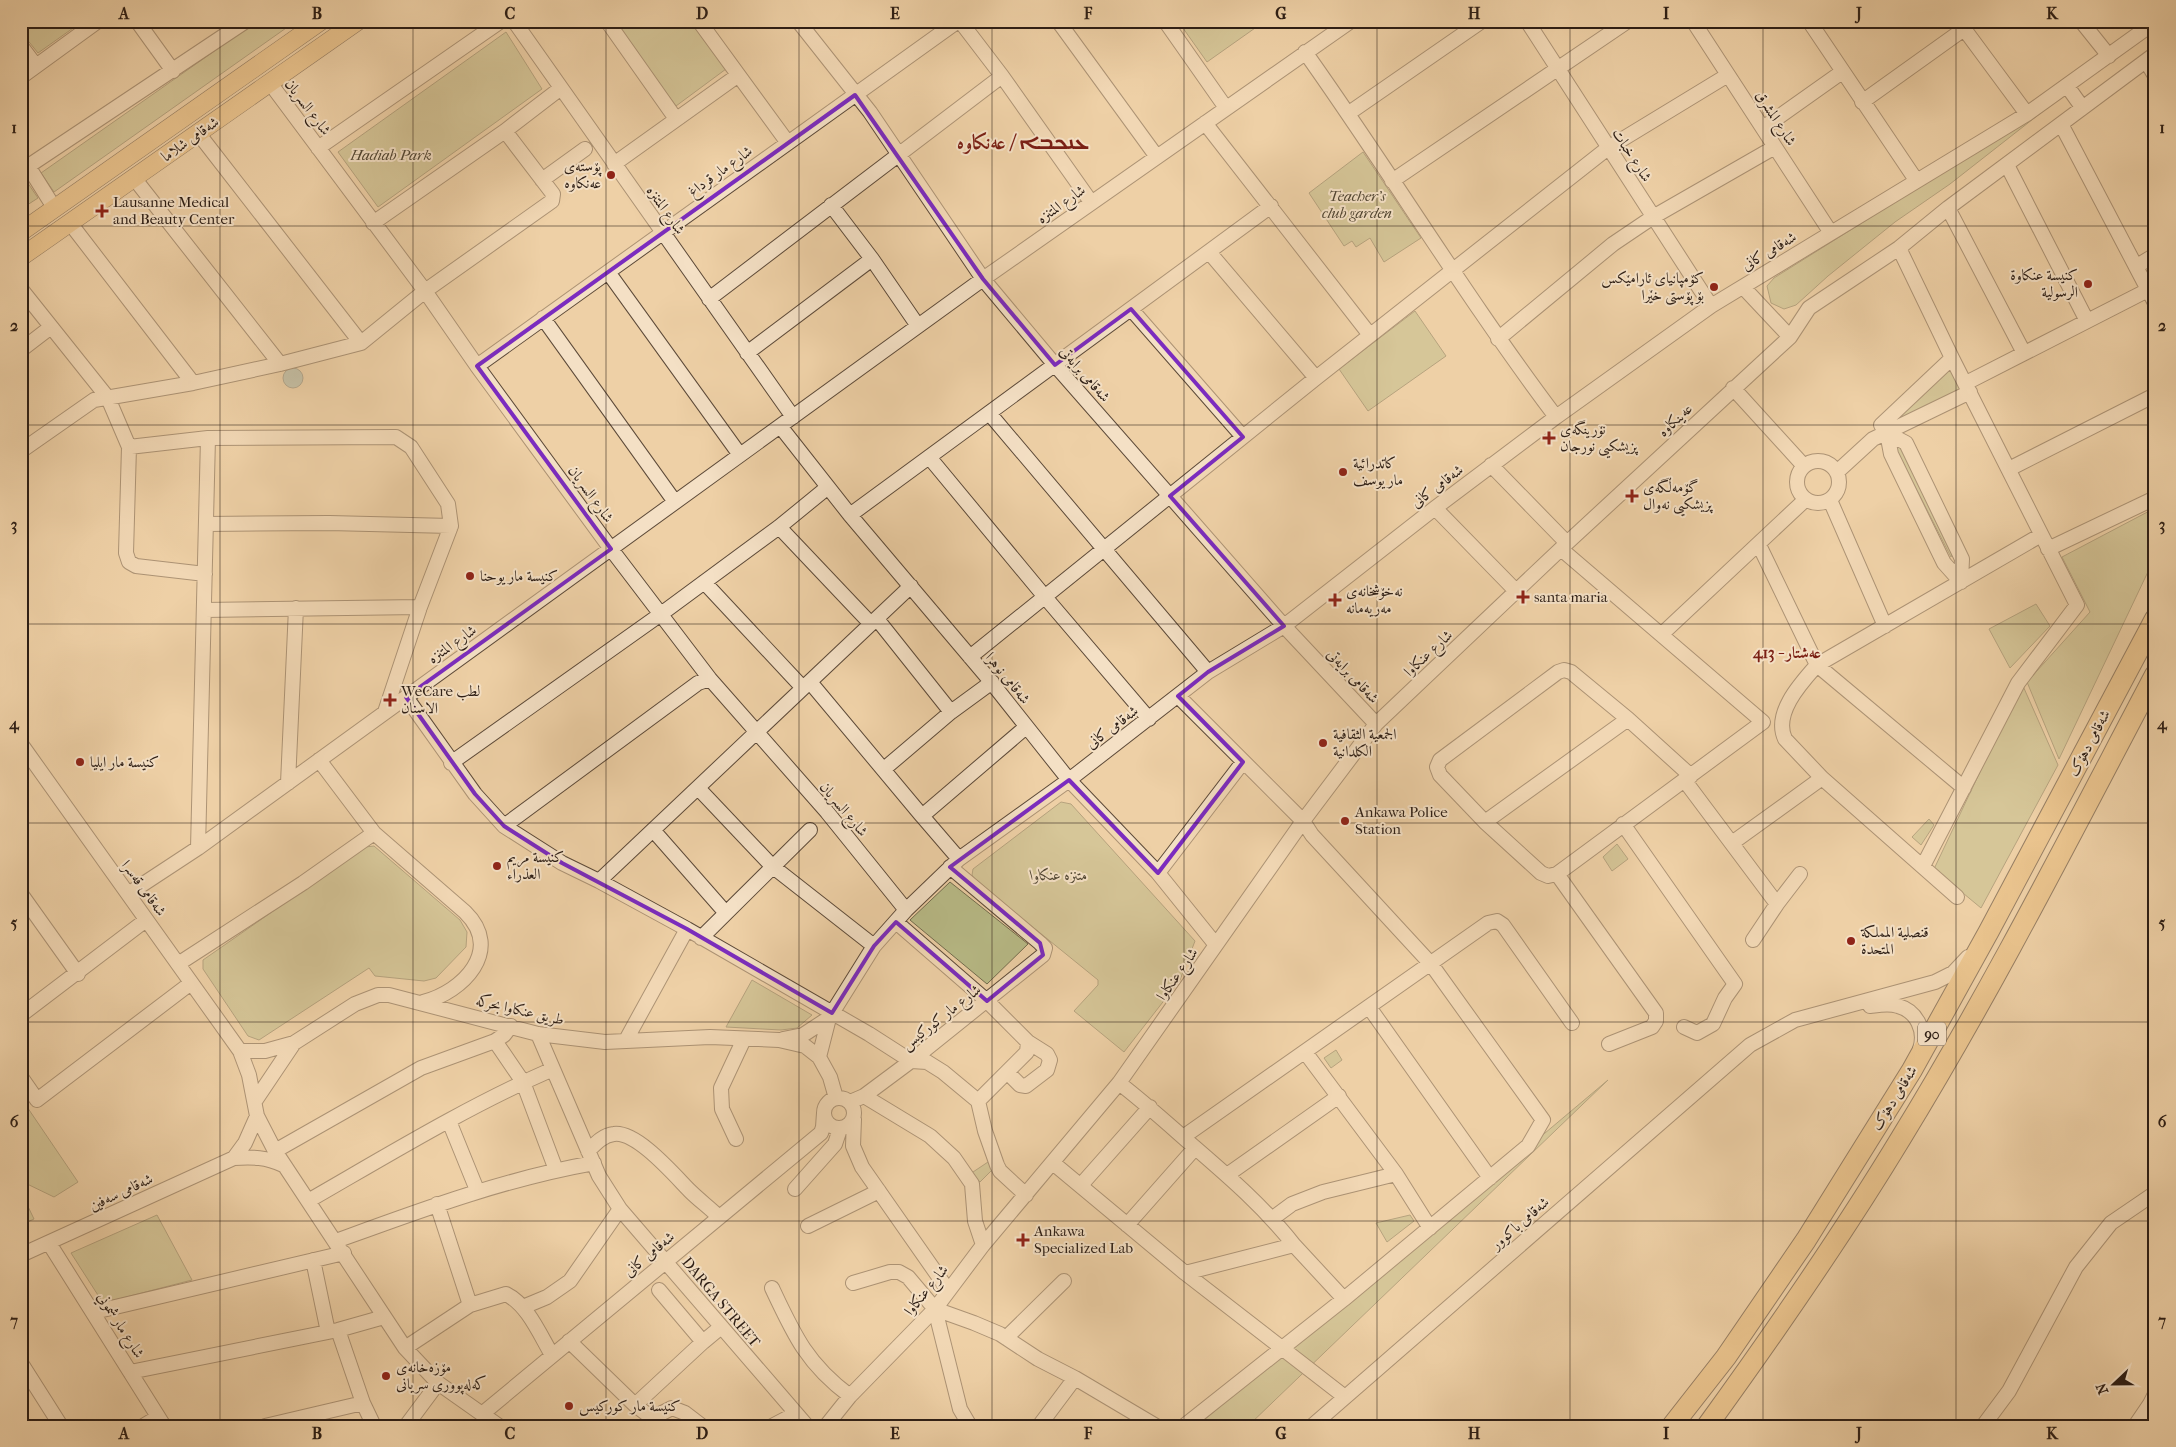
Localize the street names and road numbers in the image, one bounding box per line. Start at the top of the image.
street label: شارع السريان [278,75,335,141]
street label: شارع المشرق [1748,87,1800,151]
street label: شەقامی شلاما [158,113,222,165]
street label: شارع خبات [1605,125,1656,187]
street label: شارع مار قرداغ [684,142,758,204]
street label: شارع المتنزه [1033,181,1091,231]
street label: شارع المتنزه [639,182,689,240]
street label: شەقامی کانی [1738,228,1800,274]
street label: شەقامی برایەتی [1056,342,1114,406]
street label: عەینکاوە [1654,399,1697,441]
street label: شەقامی کانی [1407,461,1467,511]
street label: شارع السريان [561,462,618,528]
street label: شارع المتنزه [424,621,482,671]
street label: شارع عنكاوا [1400,626,1459,683]
street label: شەقامی برایەتی [1323,645,1383,707]
street label: شەقامی نوهرا [981,648,1034,708]
street label: شەقامی کانی [1082,702,1142,752]
street label: شەقامی دهۆک [2064,707,2114,779]
street label: شارع السريان [813,778,872,843]
street label: شەقامی قەسرا [117,856,170,920]
street label: شارع عنكاوا [1152,944,1205,1006]
street label: شارع مار كوركيس [898,980,987,1057]
street label: طريق عنكاوا بحركه [474,991,566,1030]
road number: 90 [1918,1022,1946,1046]
street label: شەقامی دهۆک [1867,1062,1921,1134]
street label: شەقامی سەفین [86,1169,156,1215]
street label: شەقامی باکوور [1486,1193,1553,1255]
street label: شەقامی کانی [620,1228,678,1280]
street label: DARGA STREET [678,1253,764,1351]
street label: شارع عنكاوا [900,1261,955,1322]
street label: شارع مار شموني [90,1289,148,1363]

